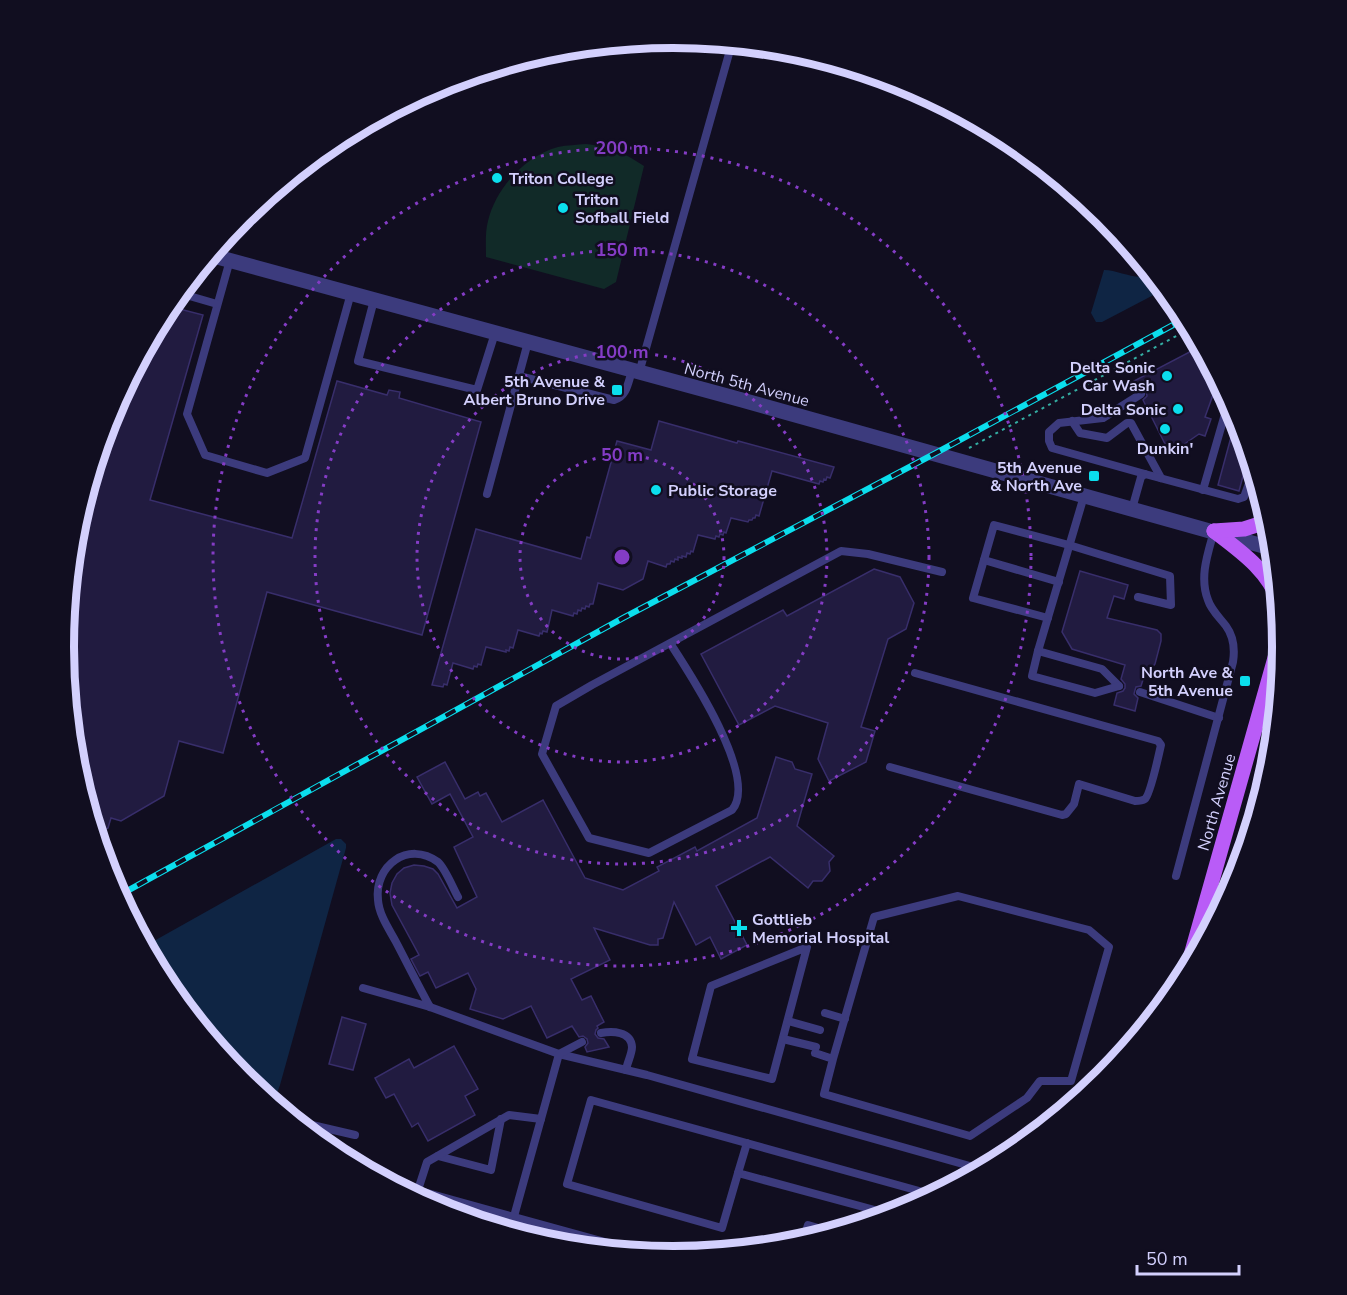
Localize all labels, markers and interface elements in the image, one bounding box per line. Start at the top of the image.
text: 200 m [595,136,649,160]
place label: Triton College [509,168,614,190]
marker: Triton College [490,171,504,185]
place label: Triton Sofball Field [575,189,669,229]
marker: Triton Sofball Field [556,201,570,215]
text: 150 m [595,238,649,262]
text: 100 m [595,340,649,364]
place label: Delta Sonic Car Wash [1070,357,1155,397]
street label: North 5th Avenue [682,358,812,412]
marker: Delta Sonic Car Wash [1160,369,1174,383]
place label: 5th Avenue & Albert Bruno Drive [464,371,605,411]
marker: 5th Avenue & Albert Bruno Drive [610,383,624,397]
place label: Delta Sonic [1081,399,1166,421]
marker: Delta Sonic [1171,402,1185,416]
marker: Dunkin' [1158,422,1172,436]
place label: Dunkin' [1137,438,1193,460]
text: 50 m [601,443,643,467]
place label: 5th Avenue & North Ave [990,457,1082,497]
marker: 5th Avenue & North Ave [1087,469,1101,483]
place label: Public Storage [668,480,777,502]
marker: Public Storage [649,483,663,497]
centre of rings [612,547,632,567]
place label: North Ave & 5th Avenue [1141,662,1233,702]
marker: North Ave & 5th Avenue [1238,674,1252,688]
street label: North Avenue [1193,751,1241,853]
place label: Gottlieb Memorial Hospital [752,909,889,949]
marker: Gottlieb Memorial Hospital [730,919,748,937]
scale bar [1137,1238,1239,1276]
text: 50 m [1146,1247,1188,1271]

